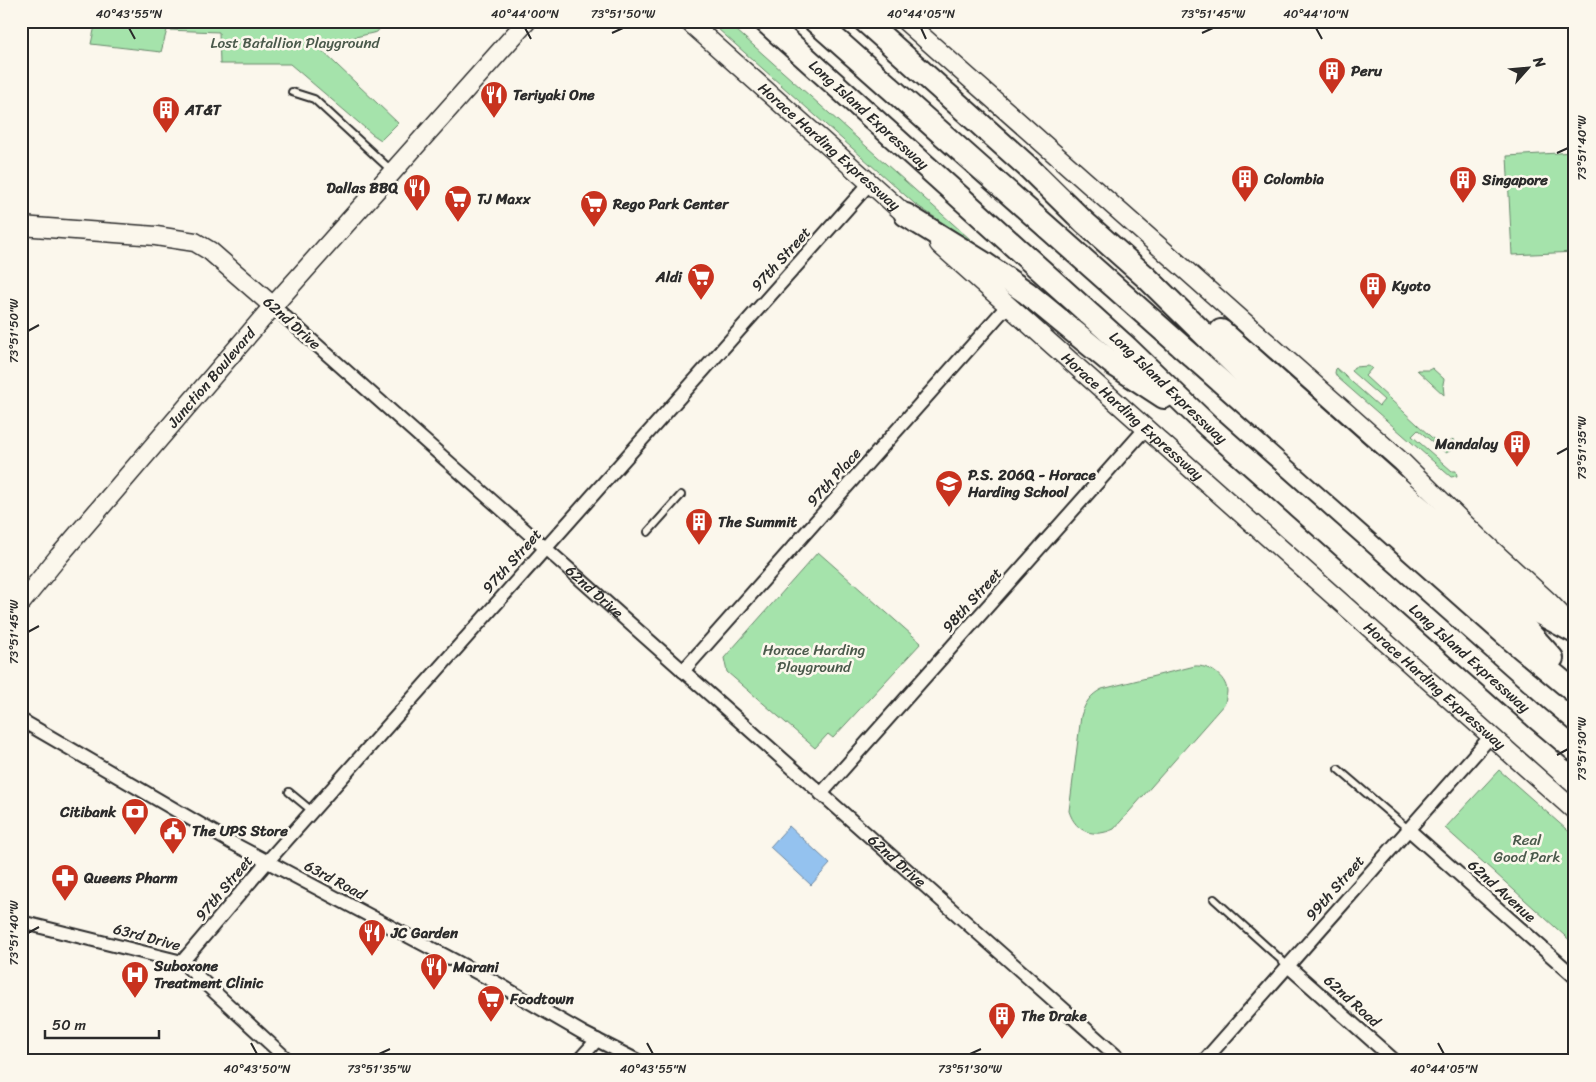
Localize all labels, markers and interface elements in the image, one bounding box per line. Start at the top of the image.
text: 40°43'55"N [96,3,163,25]
text: 40°44'00"N [491,3,560,25]
text: 73°51'50"W [591,3,656,25]
text: 40°44'05"N [887,3,956,25]
text: 73°51'45"W [1181,3,1246,25]
text: 40°44'10"N [1283,3,1350,25]
park label: Lost Batallion Playground [210,30,381,56]
north arrow [1504,42,1554,92]
text: N [1525,51,1553,73]
street label: Long Island Expressway [803,53,935,177]
building icon: Peru [1317,56,1347,95]
place label: Peru [1351,58,1383,84]
street label: Horace Harding Expressway [752,76,907,218]
restaurant icon: Teriyaki One [479,80,509,119]
place label: Teriyaki One [513,82,595,108]
building icon: AT&T [151,95,181,134]
place label: AT&T [184,97,222,123]
text: 73°51'40"W [1571,115,1593,180]
building icon: Colombia [1230,164,1260,203]
building icon: Singapore [1448,165,1478,204]
place label: Colombia [1263,166,1325,192]
place label: Singapore [1481,167,1548,193]
restaurant icon: Dallas BBQ [402,173,432,212]
place label: Dallas BBQ [327,175,398,201]
supermarket icon: TJ Maxx [443,184,473,223]
place label: TJ Maxx [477,186,532,212]
supermarket icon: Rego Park Center [579,189,609,228]
place label: Rego Park Center [612,191,730,217]
street label: 97th Street [745,220,818,297]
supermarket icon: Aldi [686,262,716,301]
place label: Aldi [655,264,683,290]
building icon: Kyoto [1358,271,1388,310]
place label: Kyoto [1391,273,1431,299]
street label: 62nd Drive [257,290,327,357]
text: 73°51'50"W [3,298,25,363]
street label: Junction Boulevard [160,321,263,435]
street label: Long Island Expressway [1103,325,1234,451]
street label: Horace Harding Expressway [1055,345,1210,487]
text: 73°51'35"W [1571,415,1593,480]
building icon: Mandalay [1502,429,1532,468]
place label: Mandalay [1434,431,1499,457]
street label: 97th Place [800,441,868,513]
place label: P.S. 206Q - Horace Harding School [967,462,1097,505]
school or university icon: P.S. 206Q - Horace Harding School [934,469,964,508]
building icon: The Summit [684,507,714,546]
place label: The Summit [718,509,797,535]
street label: 97th Street [476,522,549,599]
street label: 62nd Drive [559,558,630,625]
street label: 98th Street [936,561,1009,638]
street label: Long Island Expressway [1403,597,1536,720]
text: 73°51'45"W [3,599,25,664]
street label: Horace Harding Expressway [1357,615,1512,757]
park label: Horace Harding Playground [763,637,865,680]
text: 73°51'30"W [1571,716,1593,781]
bank icon: Citibank [120,797,150,836]
place label: Citibank [59,799,117,825]
public building icon: The UPS Store [158,816,188,855]
place label: The UPS Store [192,818,288,844]
park label: Real Good Park [1494,827,1560,870]
street label: 62nd Drive [862,828,932,894]
street label: 97th Street [188,849,260,927]
street label: 99th Street [1299,849,1371,927]
street label: 63rd Road [299,853,372,908]
street label: 62nd Avenue [1462,853,1542,929]
pharmacy icon: Queens Pharm [50,863,80,902]
place label: Queens Pharm [83,865,178,891]
text: 73°51'40"W [3,900,25,965]
street label: 63rd Drive [110,916,184,959]
restaurant icon: JC Garden [357,918,387,957]
place label: JC Garden [390,920,459,946]
restaurant icon: Marani [419,952,449,991]
place label: Suboxone Treatment Clinic [153,953,264,996]
place label: Marani [452,954,500,980]
hospital icon: Suboxone Treatment Clinic [120,960,150,999]
street label: 62nd Road [1318,968,1387,1035]
supermarket icon: Foodtown [476,984,506,1023]
place label: Foodtown [509,986,575,1012]
building icon: The Drake [987,1001,1017,1040]
place label: The Drake [1021,1003,1087,1029]
scale bar [45,1007,159,1039]
text: 50 m [52,1012,87,1038]
text: 40°43'50"N [224,1058,291,1080]
text: 73°51'35"W [347,1058,412,1080]
text: 40°43'55"N [620,1058,687,1080]
text: 73°51'30"W [938,1058,1003,1080]
text: 40°44'05"N [1410,1058,1479,1080]

